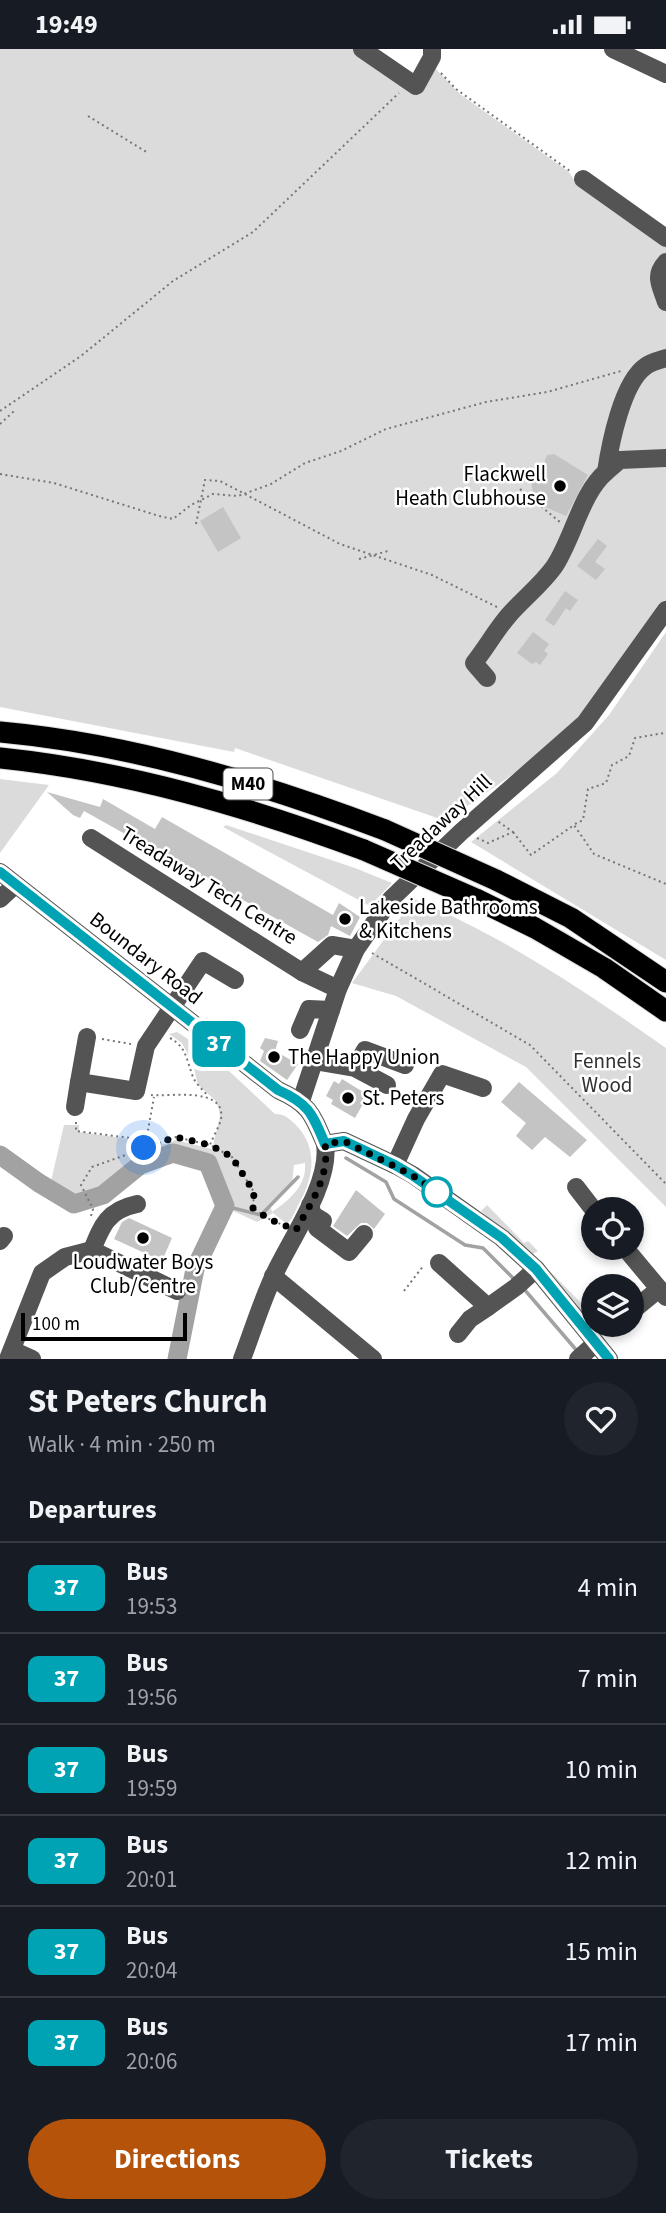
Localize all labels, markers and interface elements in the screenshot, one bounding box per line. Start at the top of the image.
text: 19:49 [35,6,98,43]
place label: Flackwell Heath Clubhouse [395,459,546,513]
marker: Flackwell Heath Clubhouse [552,478,568,494]
street label: Treadaway Hill [383,767,499,877]
road number: M40 [224,769,272,799]
street label: Treadaway Tech Centre [115,818,303,952]
place label: Lakeside Bathrooms & Kitchens [359,892,538,946]
street label: Boundary Road [83,904,209,1012]
marker: Lakeside Bathrooms & Kitchens [337,911,353,927]
line badge: 37 [188,1021,250,1067]
text: 37 [206,1026,232,1061]
place label: The Happy Union [288,1042,440,1072]
park label: Fennels Wood [573,1046,641,1100]
marker: The Happy Union [266,1049,282,1065]
place label: St. Peters [362,1083,444,1113]
marker: St. Peters [340,1090,356,1106]
your location [126,1130,161,1165]
unlabelled marker [422,1177,452,1207]
map controls [581,1197,644,1337]
button: locate [581,1197,644,1260]
marker: Loudwater Boys Club/Centre [135,1230,151,1246]
place label: Loudwater Boys Club/Centre [73,1247,213,1301]
button: layers [581,1274,644,1337]
scale bar [21,1310,187,1342]
text: 100 m [32,1311,80,1338]
text: St Peters Church [28,1378,268,1425]
button: heart [564,1382,638,1456]
text: Walk · 4 min · 250 m [28,1428,216,1461]
text: Departures [28,1491,156,1528]
text: Bus [126,1553,168,1590]
text: 4 min [578,1569,638,1606]
text: 37 [54,1570,79,1605]
text: 19:53 [126,1590,177,1623]
text: Bus [126,1644,168,1681]
text: 7 min [578,1660,638,1697]
text: 37 [54,1661,79,1696]
text: 19:56 [126,1681,177,1714]
text: Bus [126,1735,168,1772]
text: 10 min [565,1751,638,1788]
text: 37 [54,1752,79,1787]
text: 19:59 [126,1772,177,1805]
text: Bus [126,1826,168,1863]
text: 12 min [565,1842,638,1879]
text: 37 [54,1843,79,1878]
text: 20:01 [126,1863,177,1896]
text: Bus [126,1917,168,1954]
text: 15 min [565,1933,638,1970]
text: 37 [54,1934,79,1969]
text: 20:04 [126,1954,177,1987]
text: Bus [126,2008,168,2045]
text: 17 min [565,2024,638,2061]
text: 37 [54,2025,79,2060]
text: 20:06 [126,2045,177,2078]
button: Directions [28,2119,326,2199]
button: Tickets [340,2119,638,2199]

